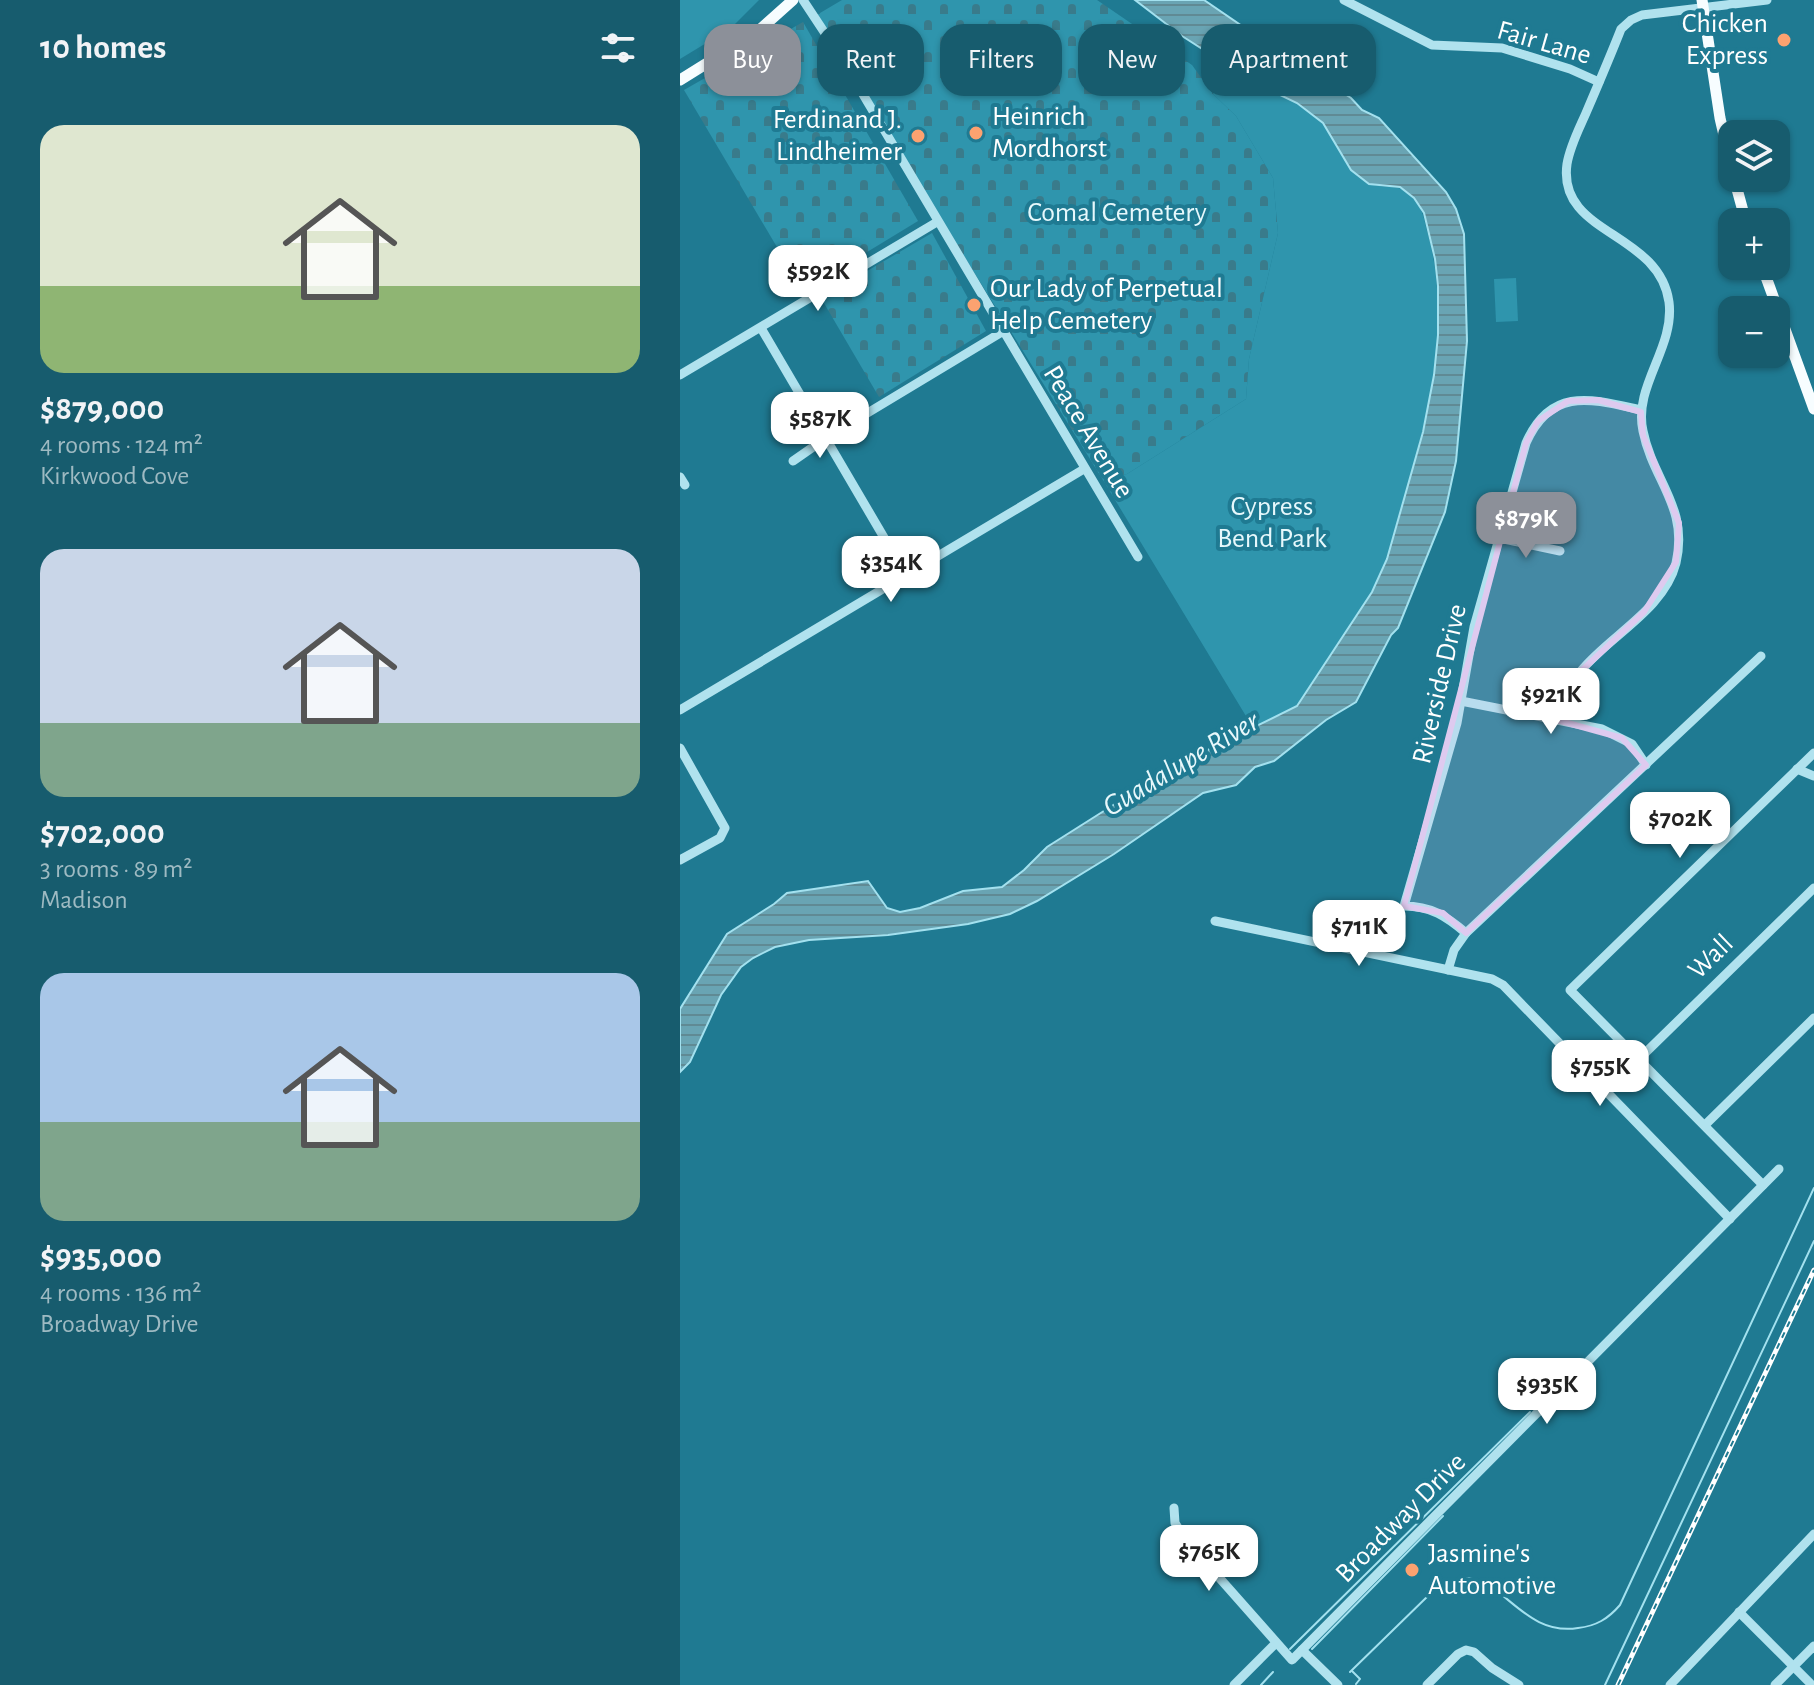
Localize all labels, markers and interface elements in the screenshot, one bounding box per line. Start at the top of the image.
place label: Chicken Express [1682,10,1768,70]
street label: Fair Lane [1494,16,1594,70]
chip: Buy [704,24,801,96]
chip: Rent [817,24,924,96]
chip: Filters [940,24,1062,96]
chip: New [1078,24,1185,96]
chip: Apartment [1201,24,1376,96]
icon: filters [596,26,640,70]
text: 10 homes [40,31,166,65]
marker: Chicken Express [1775,31,1793,49]
place label: Heinrich Mordhorst [992,103,1107,163]
place label: Ferdinand J. Lindheimer [773,106,902,166]
map controls [1718,120,1790,368]
button: layers [1718,120,1790,192]
marker: Heinrich Mordhorst [967,124,985,142]
marker: Ferdinand J. Lindheimer [909,127,927,145]
icon: home [268,177,412,321]
park label: Comal Cemetery [1027,199,1207,227]
button: + [1718,208,1790,280]
pin: $592K [762,245,874,313]
text: $592K [787,258,849,284]
place label: Our Lady of Perpetual Help Cemetery [990,275,1223,335]
marker: Our Lady of Perpetual Help Cemetery [965,296,983,314]
button: − [1718,296,1790,368]
street label: Peace Avenue [1038,361,1138,503]
text: $879,000 [40,392,164,426]
pin: $587K [764,392,876,460]
text: $587K [789,405,851,431]
text: 4 rooms · 124 m² [40,432,203,458]
text: Kirkwood Cove [40,463,189,489]
pin: $879K [1470,492,1582,560]
park label: Cypress Bend Park [1217,493,1327,553]
text: $879K [1494,505,1558,531]
pin: $354K [835,536,947,604]
text: $354K [860,549,922,575]
icon: home [268,601,412,745]
street label: Riverside Drive [1408,601,1472,767]
pin: $921K [1495,668,1607,736]
text: $921K [1520,681,1582,707]
water label: Guadalupe River [1098,705,1265,822]
pin: $702K [1624,792,1736,860]
text: $702K [1648,805,1712,831]
text: $702,000 [40,816,165,850]
text: 3 rooms · 89 m² [40,856,192,882]
text: Madison [40,887,128,913]
pin: $711K [1303,900,1415,968]
text: $711K [1331,913,1387,939]
street label: Wall [1683,929,1739,985]
icon: home [268,1025,412,1169]
pin: $755K [1544,1040,1656,1108]
text: $755K [1570,1053,1630,1079]
text: $935,000 [40,1240,162,1274]
text: 4 rooms · 136 m² [40,1280,201,1306]
text: Broadway Drive [40,1311,199,1337]
pin: $935K [1491,1358,1603,1426]
text: $935K [1516,1371,1578,1397]
street label: Broadway Drive [1331,1448,1471,1588]
pin: $765K [1153,1525,1265,1593]
text: $765K [1178,1538,1240,1564]
place label: Jasmine's Automotive [1428,1540,1556,1600]
marker: Jasmine's Automotive [1403,1561,1421,1579]

